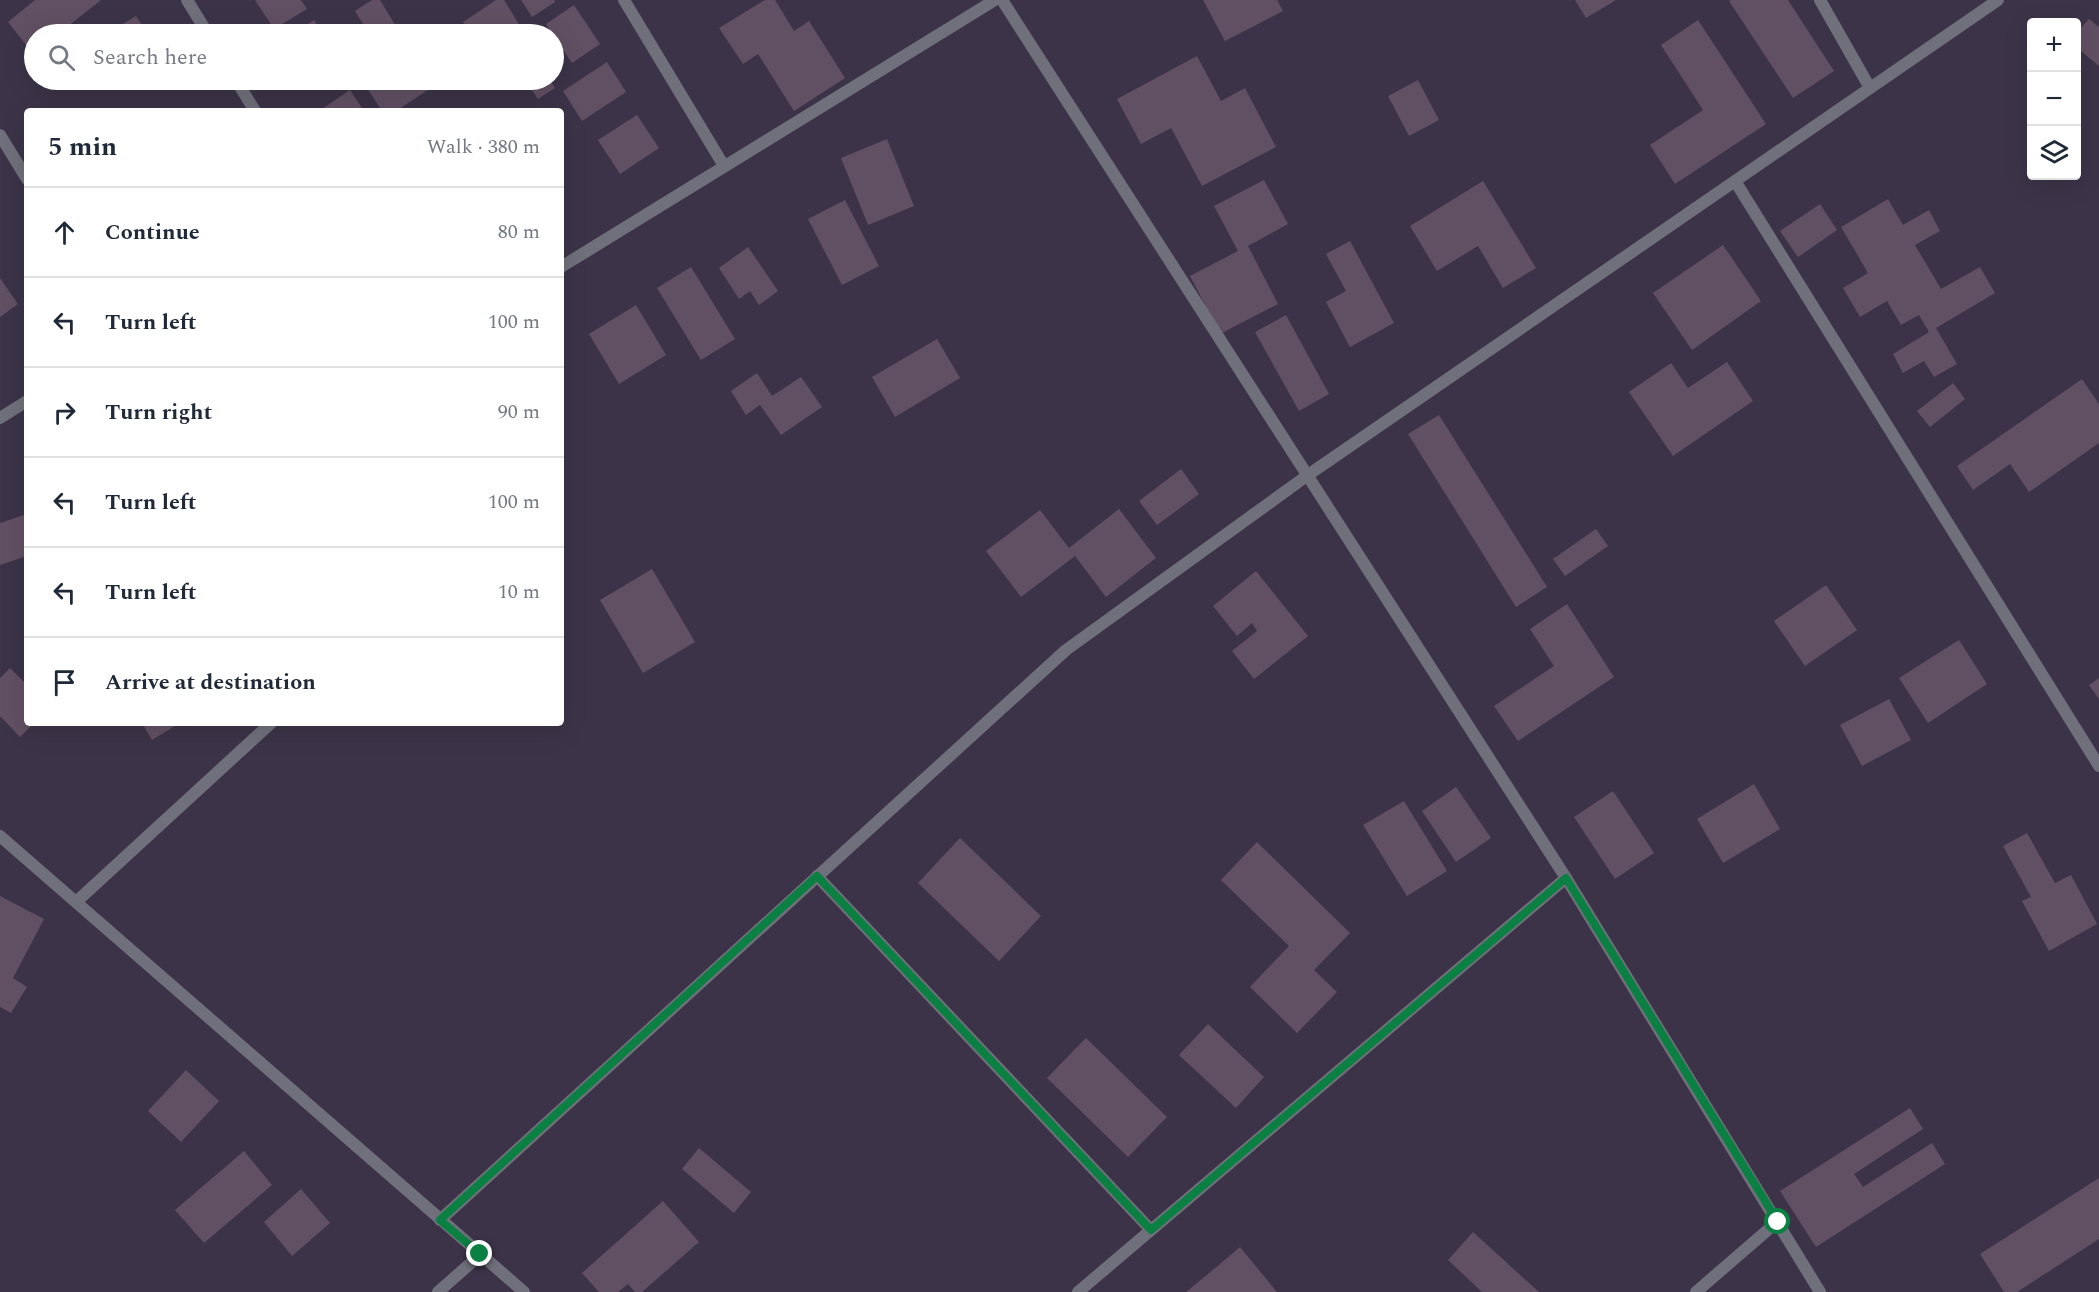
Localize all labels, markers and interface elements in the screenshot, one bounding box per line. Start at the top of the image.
map controls [2027,18,2081,180]
button: + [2027,18,2081,72]
search box [24,24,564,90]
icon: search [45,41,78,74]
text: Search here [93,41,207,74]
button: − [2027,72,2081,126]
button: layers [2027,126,2081,180]
text: 5 min [48,127,117,167]
text: Walk · 380 m [427,132,540,162]
icon: ahead [48,216,81,249]
text: Continue [105,216,200,249]
text: 80 m [498,217,540,247]
icon: left [48,306,81,339]
text: Turn left [105,306,197,339]
text: 100 m [488,307,540,337]
icon: right [48,396,81,429]
text: Turn right [105,396,212,429]
text: 90 m [498,397,540,427]
icon: left [48,486,81,519]
text: Turn left [105,486,197,519]
text: 100 m [488,487,540,517]
icon: left [48,576,81,609]
text: Turn left [105,576,197,609]
text: 10 m [498,577,540,607]
icon: arrive [48,666,81,699]
text: Arrive at destination [105,666,316,699]
route start [1764,1208,1790,1234]
route end [466,1240,492,1266]

